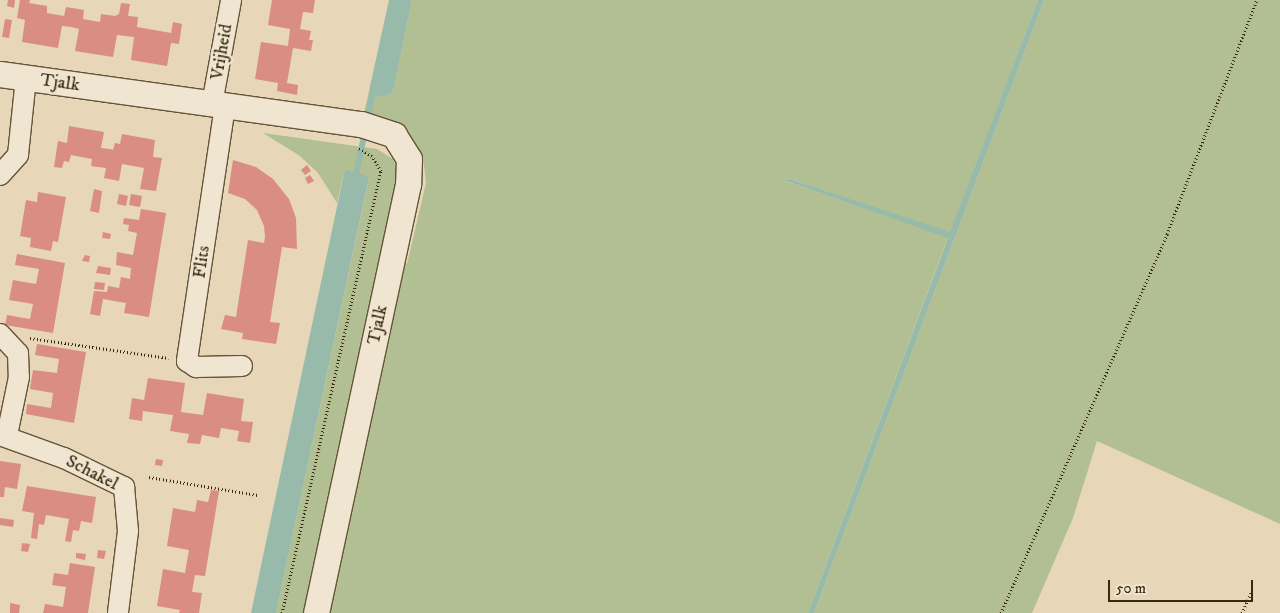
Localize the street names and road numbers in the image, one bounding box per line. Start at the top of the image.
street label: Vrijheid [206,22,238,82]
street label: Tjalk [39,70,81,96]
street label: Flits [189,244,215,280]
street label: Tjalk [363,303,393,347]
street label: Schakel [62,451,122,495]

